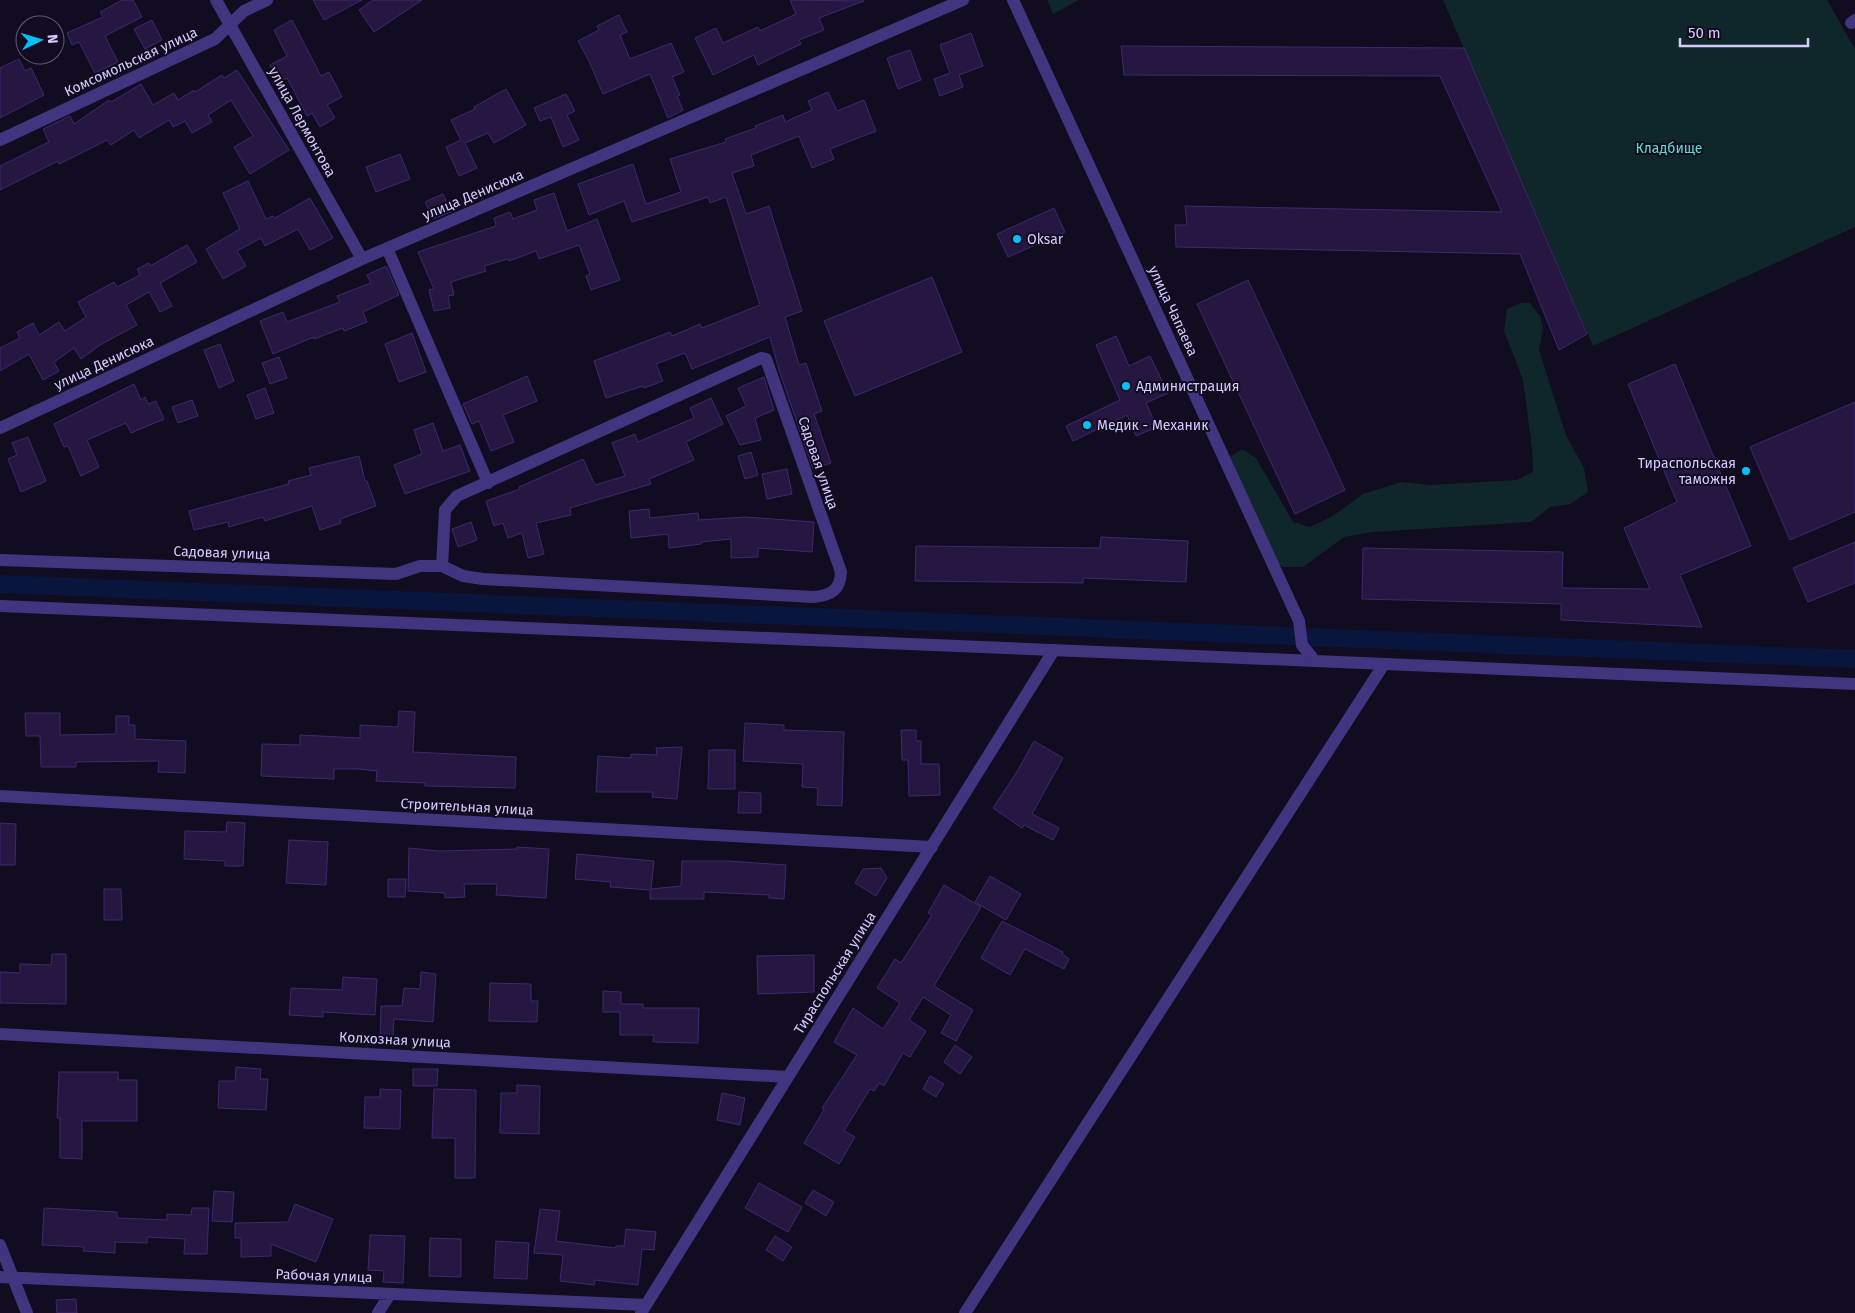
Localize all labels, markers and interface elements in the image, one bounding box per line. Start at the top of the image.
north arrow [15,15,65,65]
scale bar [1680,15,1808,47]
street label: Комсомольская улица [62,24,200,100]
text: 50 m [1688,24,1721,42]
text: N [44,34,61,44]
street label: улица Лермонтова [265,64,339,180]
park label: Кладбище [1636,140,1702,157]
street label: улица Денисюка [420,166,526,224]
place label: Oksar [1027,231,1064,248]
marker: Oksar [1011,233,1023,245]
street label: улица Чапаева [1145,263,1201,359]
street label: улица Денисюка [51,332,157,394]
place label: Администрация [1136,378,1240,395]
marker: Администрация [1120,380,1132,392]
street label: Садовая улица [794,414,842,512]
place label: Медик - Механик [1097,417,1209,434]
marker: Медик - Механик [1081,419,1093,431]
place label: Тираспольская таможня [1638,455,1736,488]
marker: Тираспольская таможня [1740,465,1752,477]
street label: Садовая улица [173,543,271,563]
street label: Строительная улица [400,795,534,819]
street label: Тираспольская улица [790,909,880,1037]
street label: Колхозная улица [339,1029,451,1051]
street label: Рабочая улица [275,1266,373,1286]

